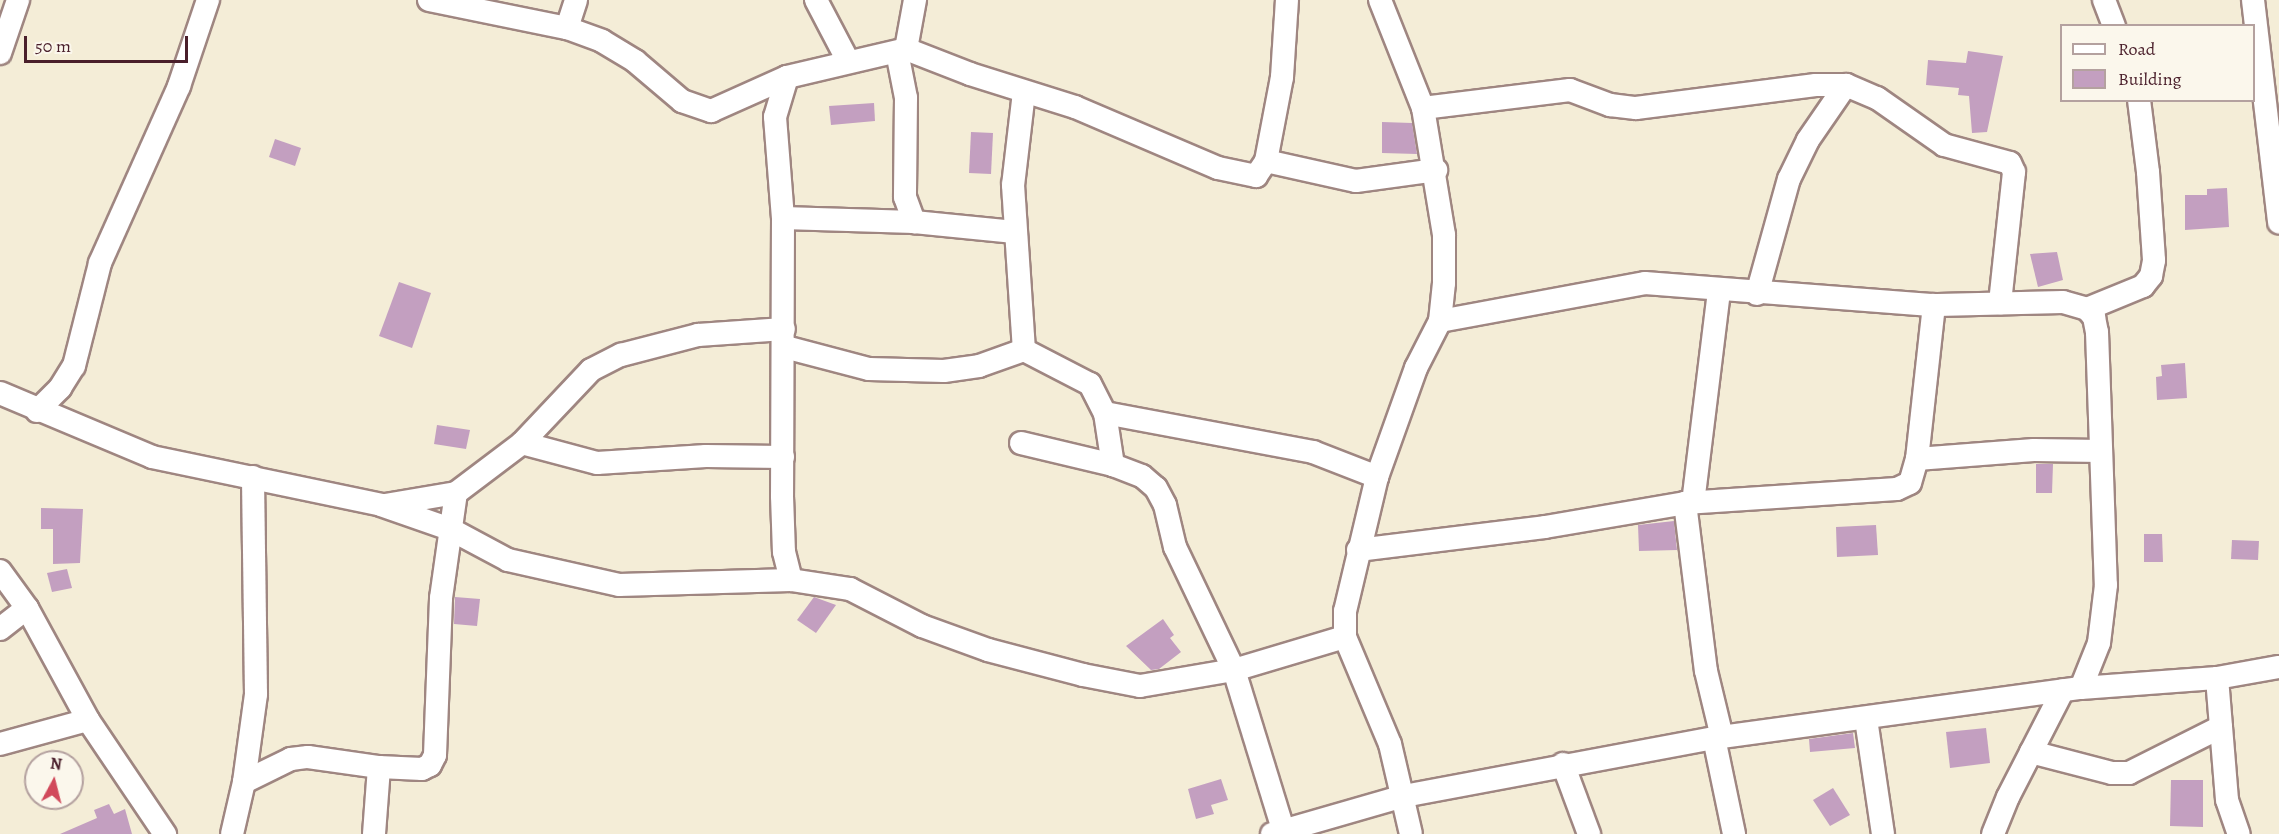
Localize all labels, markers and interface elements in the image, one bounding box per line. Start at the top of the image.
scale bar [27,24,190,62]
legend [2060,24,2255,102]
text: 50 m [35,34,71,58]
text: Road [2118,37,2155,61]
text: Building [2118,67,2182,91]
north arrow [24,750,84,810]
text: N [49,752,63,776]

